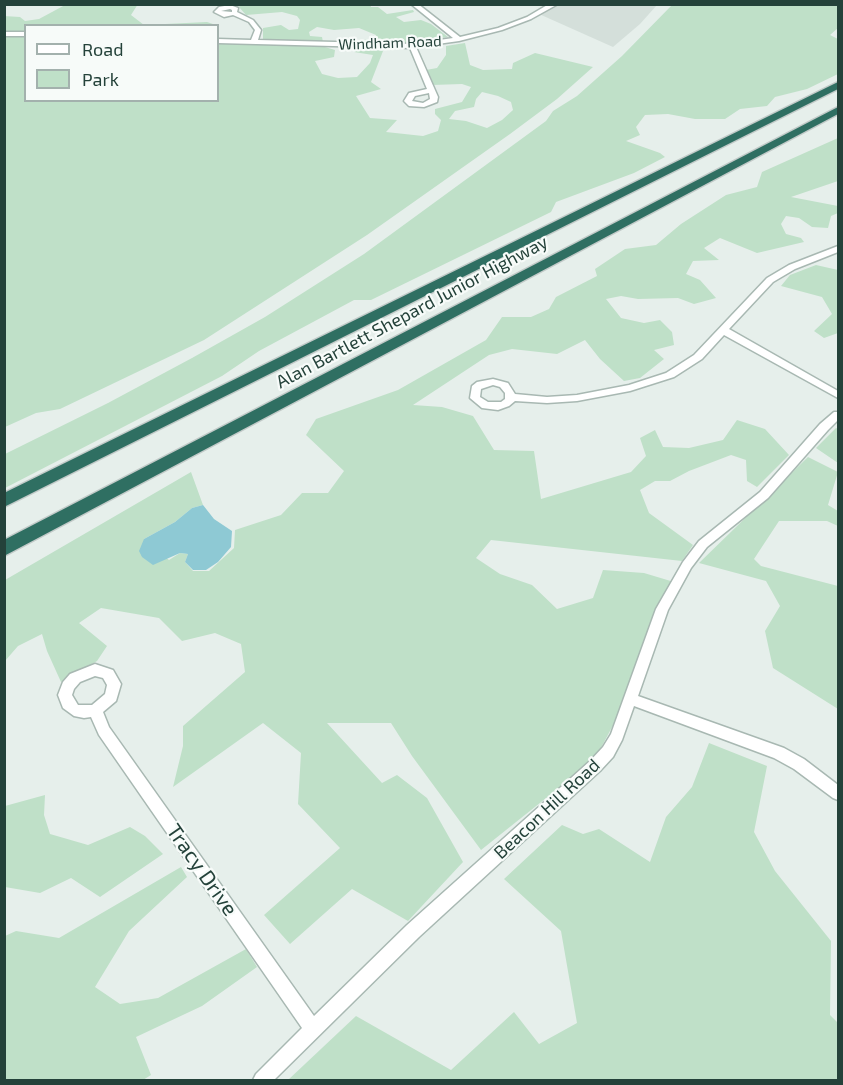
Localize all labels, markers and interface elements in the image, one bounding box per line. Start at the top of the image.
legend [24,24,219,102]
street label: Windham Road [338,32,442,54]
text: Road [82,38,123,60]
text: Park [82,68,119,90]
street label: Alan Bartlett Shepard Junior Highway [272,231,552,393]
street label: Beacon Hill Road [490,754,604,864]
street label: Tracy Drive [161,819,243,921]

